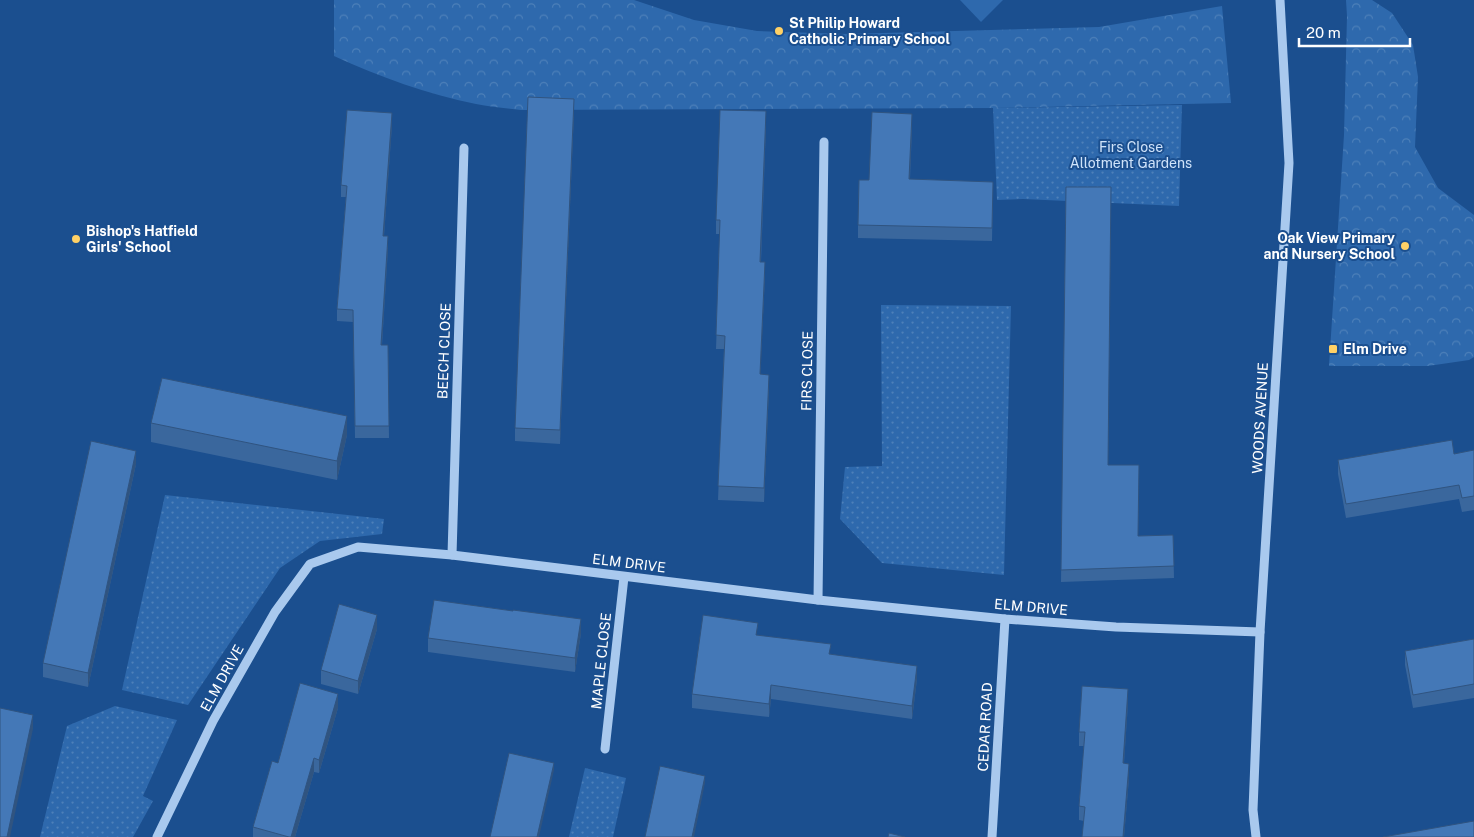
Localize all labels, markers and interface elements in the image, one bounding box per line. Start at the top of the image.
place label: St Philip Howard Catholic Primary School [789,15,950,47]
scale bar [1299,15,1410,47]
text: 20 m [1306,24,1341,41]
marker: St Philip Howard Catholic Primary School [773,25,785,37]
park label: Firs Close Allotment Gardens [1070,139,1192,171]
place label: Bishop's Hatfield Girls' School [86,223,198,255]
place label: Oak View Primary and Nursery School [1263,230,1395,262]
marker: Bishop's Hatfield Girls' School [70,233,82,245]
marker: Oak View Primary and Nursery School [1399,240,1411,252]
street label: BEECH CLOSE [434,303,454,399]
street label: FIRS CLOSE [798,331,816,411]
place label: Elm Drive [1343,341,1407,357]
marker: Elm Drive [1327,343,1339,355]
street label: WOODS AVENUE [1249,362,1271,474]
street label: ELM DRIVE [591,551,667,575]
street label: ELM DRIVE [993,596,1069,618]
street label: MAPLE CLOSE [588,612,614,710]
street label: ELM DRIVE [197,642,247,714]
street label: CEDAR ROAD [975,682,995,772]

